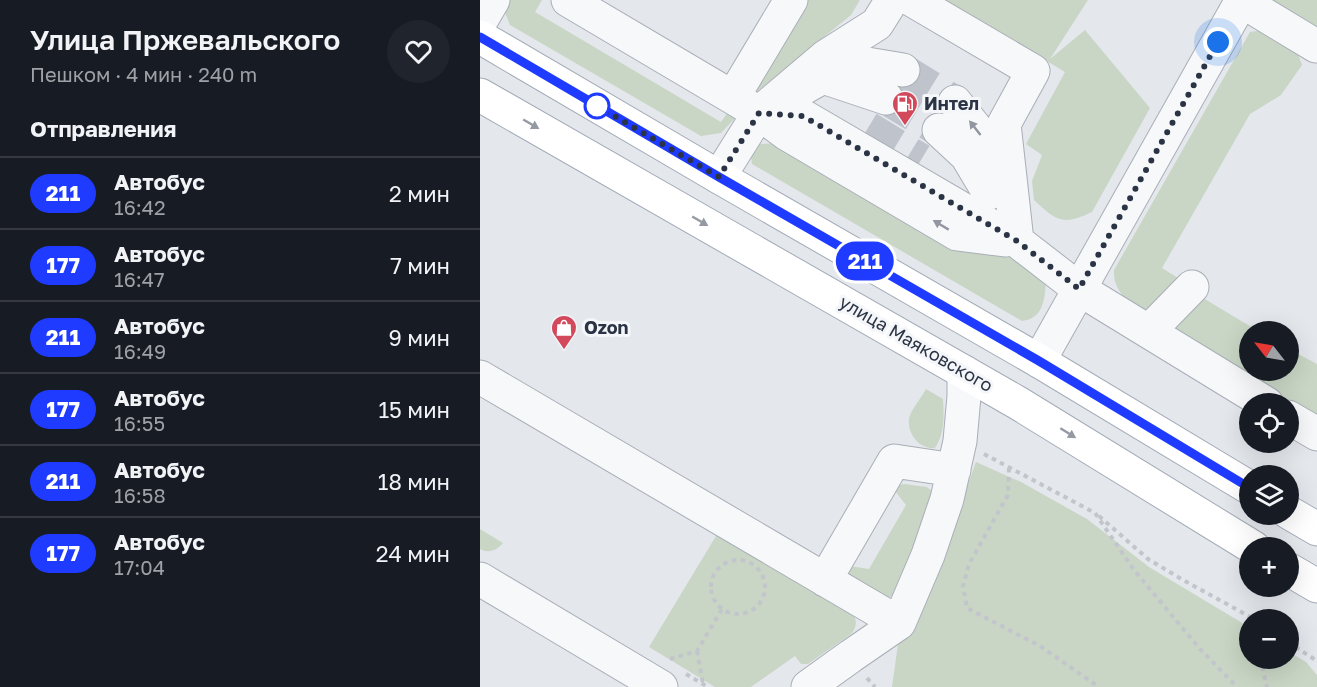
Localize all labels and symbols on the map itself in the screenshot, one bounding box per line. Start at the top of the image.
your location [1203,27,1233,57]
fuel station icon: Интел [890,89,920,127]
place label: Интел [924,92,979,114]
unlabelled marker [584,93,610,119]
one-way arrow [523,119,539,130]
one-way arrow [969,120,982,136]
one-way arrow [692,216,709,226]
one-way arrow [933,219,949,230]
line badge: 211 [830,242,900,280]
street label: улица Маяковского [836,290,997,396]
shop icon: Ozon [549,313,579,351]
place label: Ozon [584,316,629,338]
north arrow [1239,321,1299,381]
one-way arrow [1060,428,1076,439]

